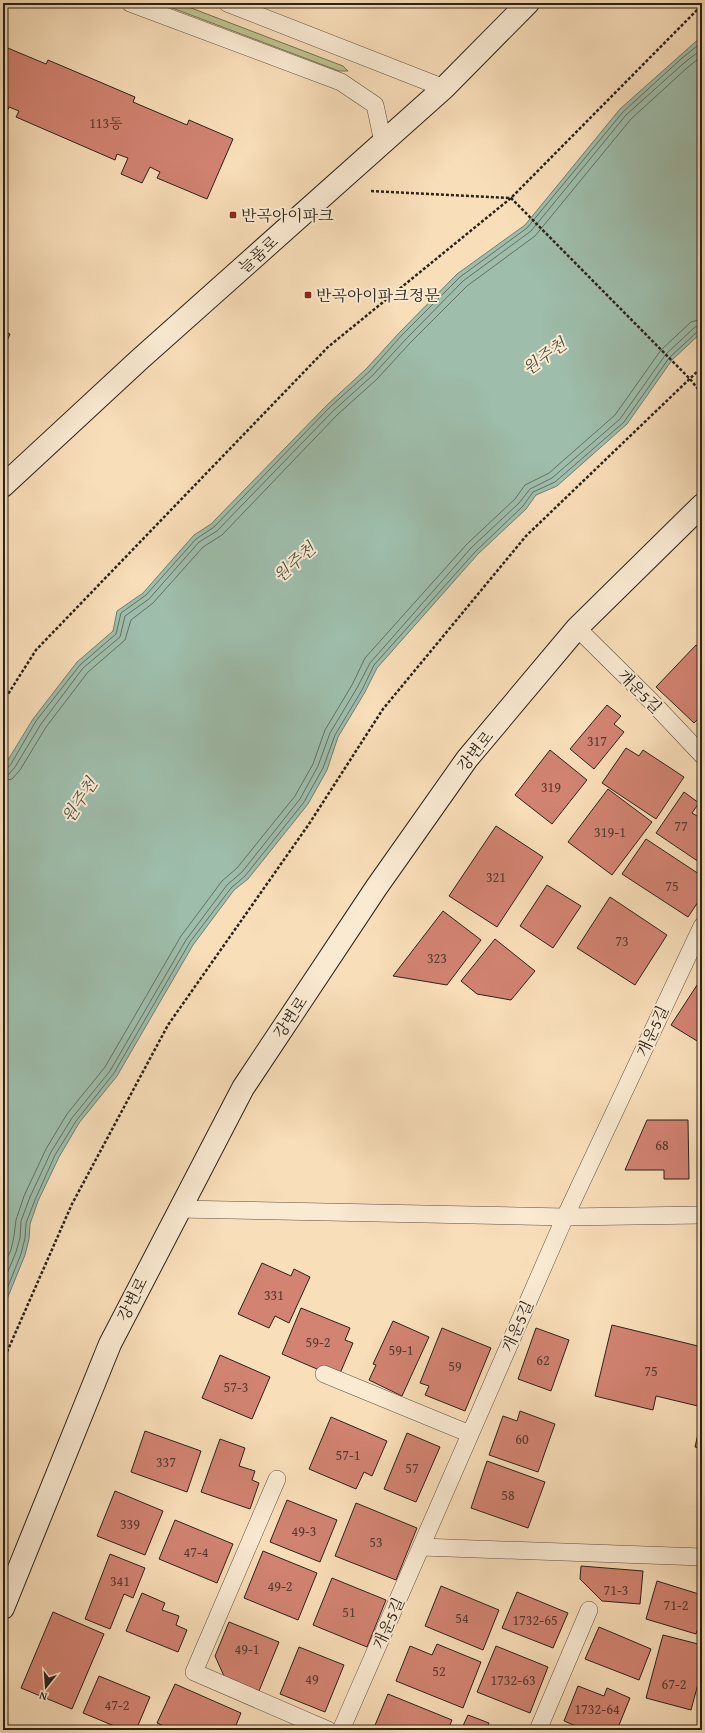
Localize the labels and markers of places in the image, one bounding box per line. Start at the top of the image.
place label: 반곡아이파크 [241,203,334,227]
marker: 반곡아이파크 [228,210,238,220]
place label: 반곡아이파크정문 [316,283,440,307]
marker: 반곡아이파크정문 [303,290,313,300]

